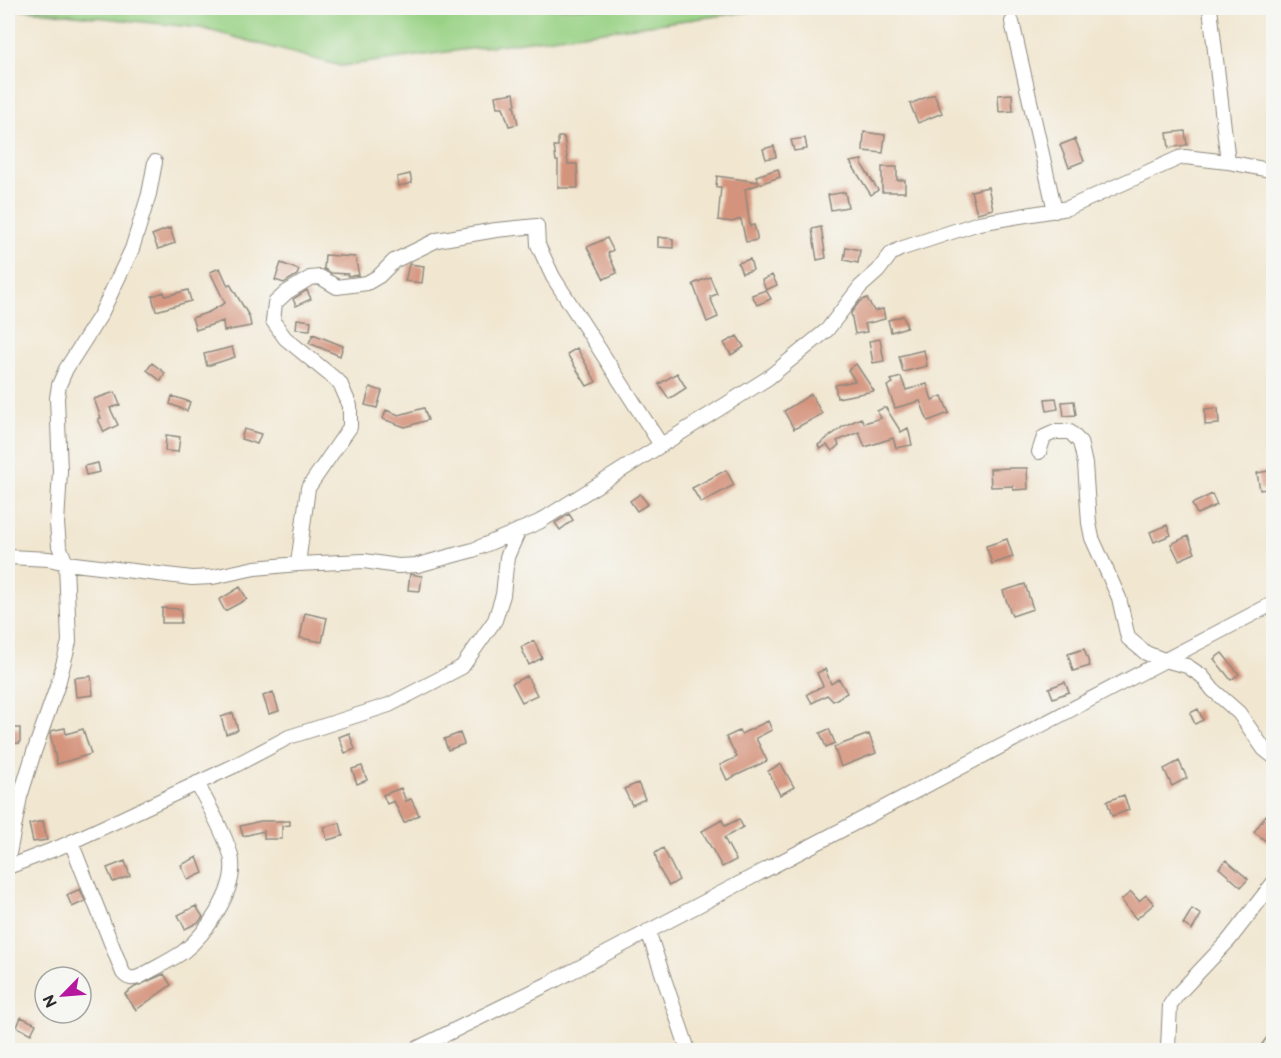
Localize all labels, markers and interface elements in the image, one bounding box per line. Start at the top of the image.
north arrow [33,965,93,1025]
text: N [40,991,62,1010]

